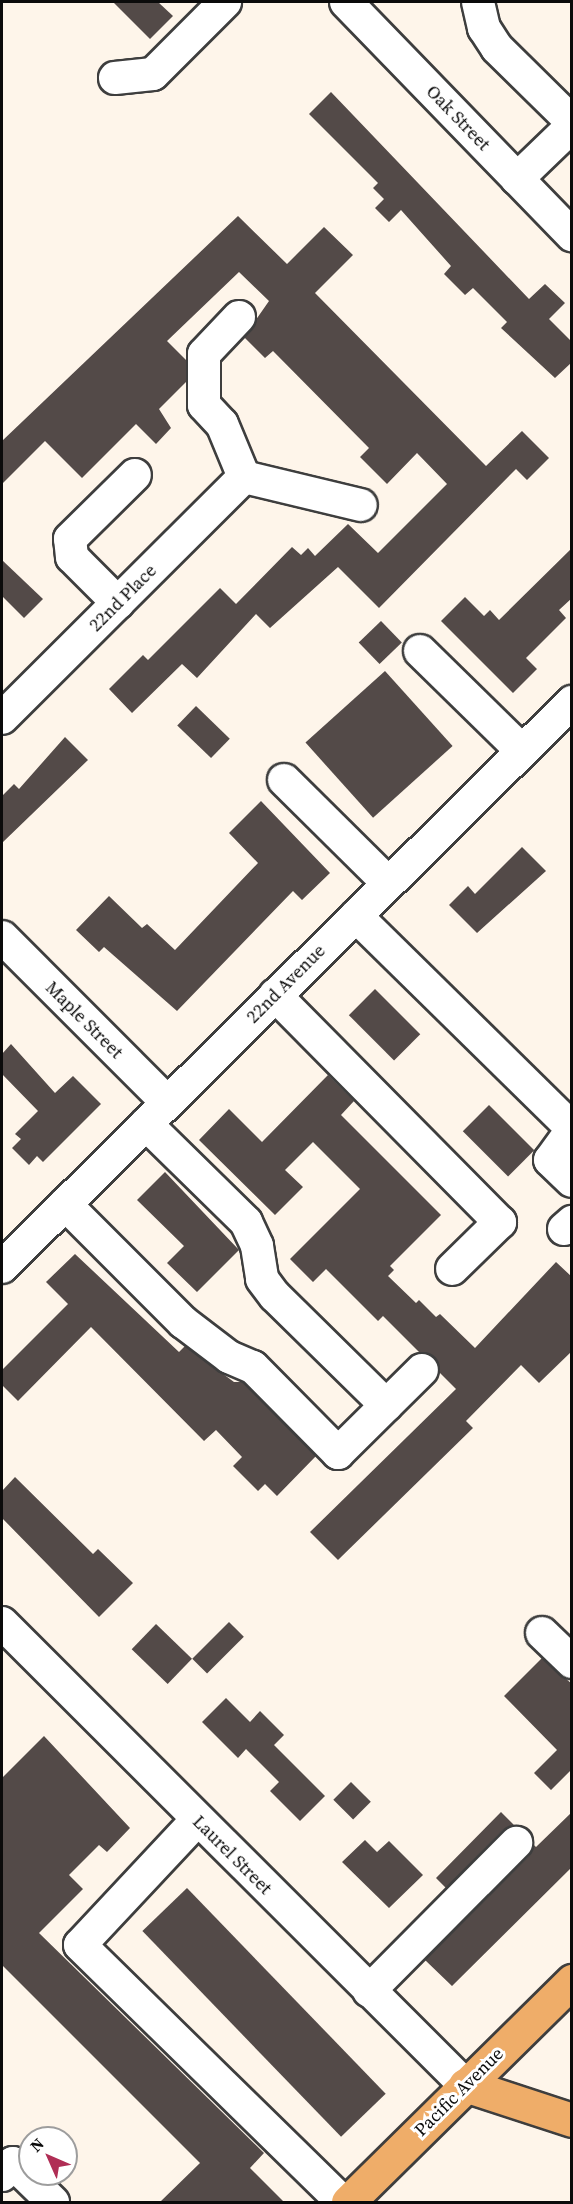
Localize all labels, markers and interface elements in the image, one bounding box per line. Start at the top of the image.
street label: Oak Street [422,81,494,155]
street label: 22nd Place [85,560,161,636]
street label: 22nd Avenue [242,940,330,1028]
street label: Maple Street [41,977,127,1063]
street label: Laurel Street [188,1811,276,1899]
street label: Pacific Avenue [410,2043,508,2141]
north arrow [18,2126,78,2186]
text: N [25,2133,49,2157]

